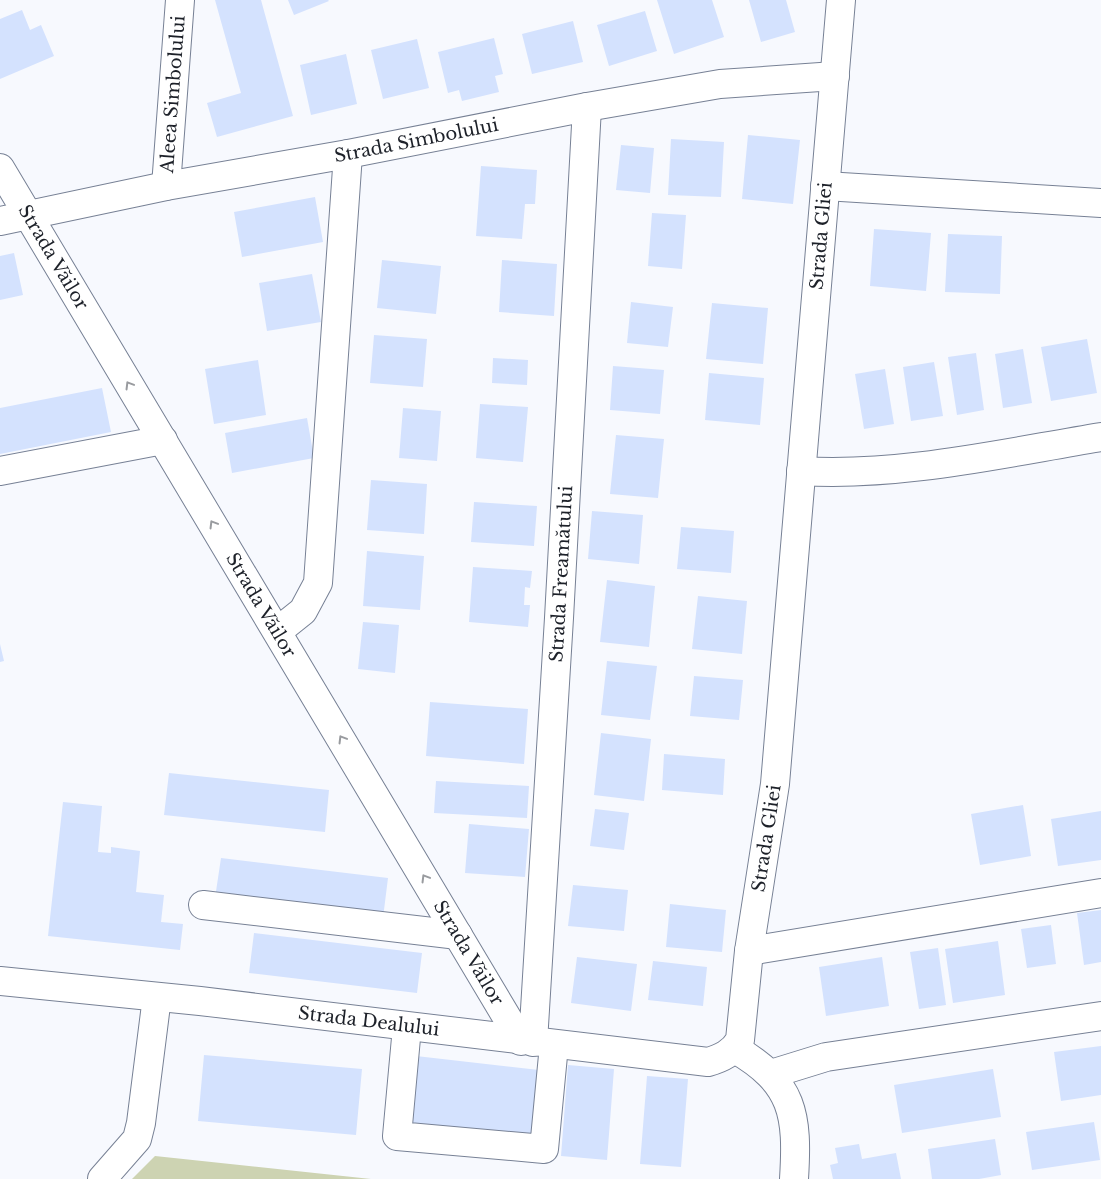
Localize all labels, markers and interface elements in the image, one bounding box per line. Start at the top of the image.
street label: Aleea Simbolului [156,15,190,175]
street label: Strada Simbolului [333,114,500,167]
street label: Strada Gliei [806,181,837,291]
street label: Strada Văilor [14,201,93,314]
one-way arrow [126,382,136,391]
street label: Strada Freamătului [545,485,577,663]
one-way arrow [210,521,220,530]
street label: Strada Văilor [221,549,301,662]
one-way arrow [338,735,348,744]
street label: Strada Gliei [747,783,786,893]
one-way arrow [421,875,431,884]
street label: Strada Văilor [429,896,508,1010]
street label: Strada Dealului [297,1002,441,1041]

